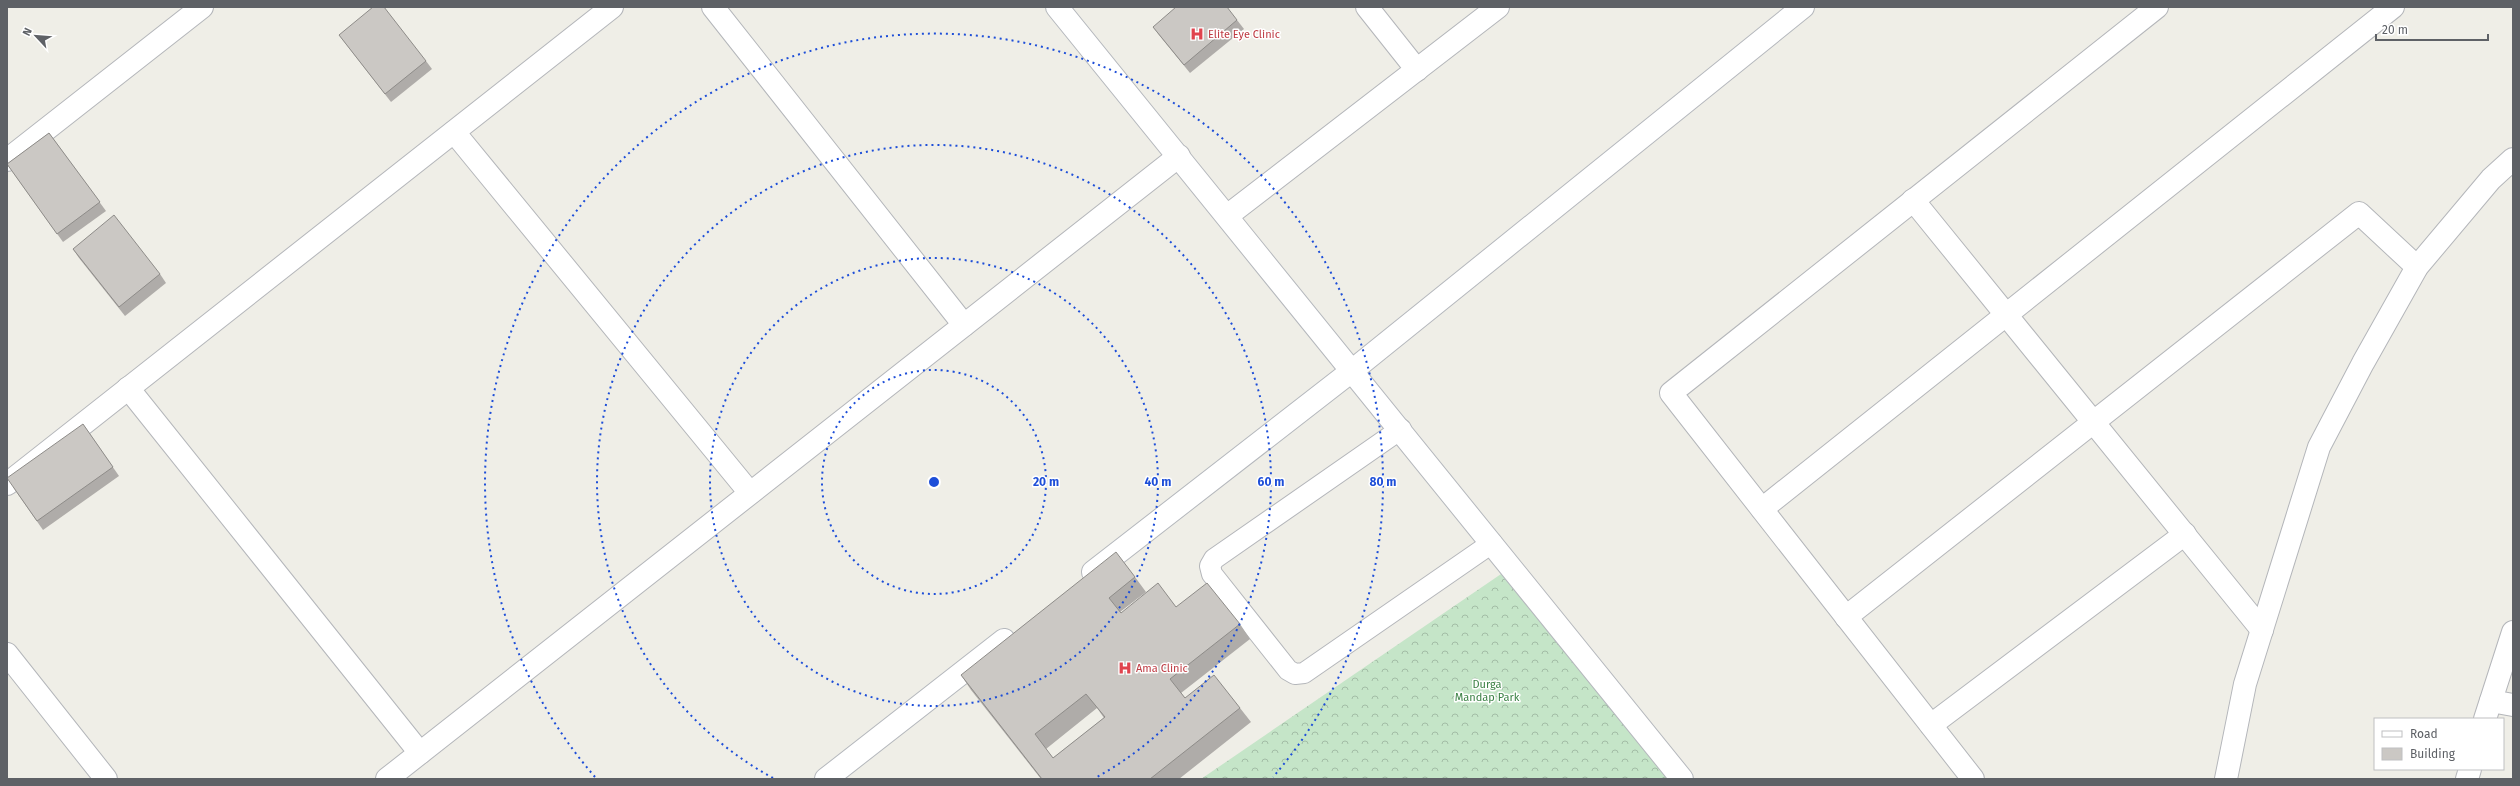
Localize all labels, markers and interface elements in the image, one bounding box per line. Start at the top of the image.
north arrow [16,16,56,56]
scale bar [2376,16,2488,42]
text: 20 m [2382,23,2408,37]
text: N [20,26,35,38]
hospital icon: Elite Eye Clinic [1189,26,1205,42]
place label: Elite Eye Clinic [1208,28,1280,41]
centre of rings [927,475,941,489]
text: 20 m [1033,475,1059,489]
text: 40 m [1145,475,1171,489]
text: 60 m [1258,475,1284,489]
text: 80 m [1370,475,1396,489]
hospital icon: Ama Clinic [1117,660,1133,676]
place label: Ama Clinic [1136,662,1188,675]
park label: Durga Mandap Park [1455,678,1520,704]
legend [2374,718,2504,770]
text: Road [2410,727,2438,741]
text: Building [2410,747,2456,761]

